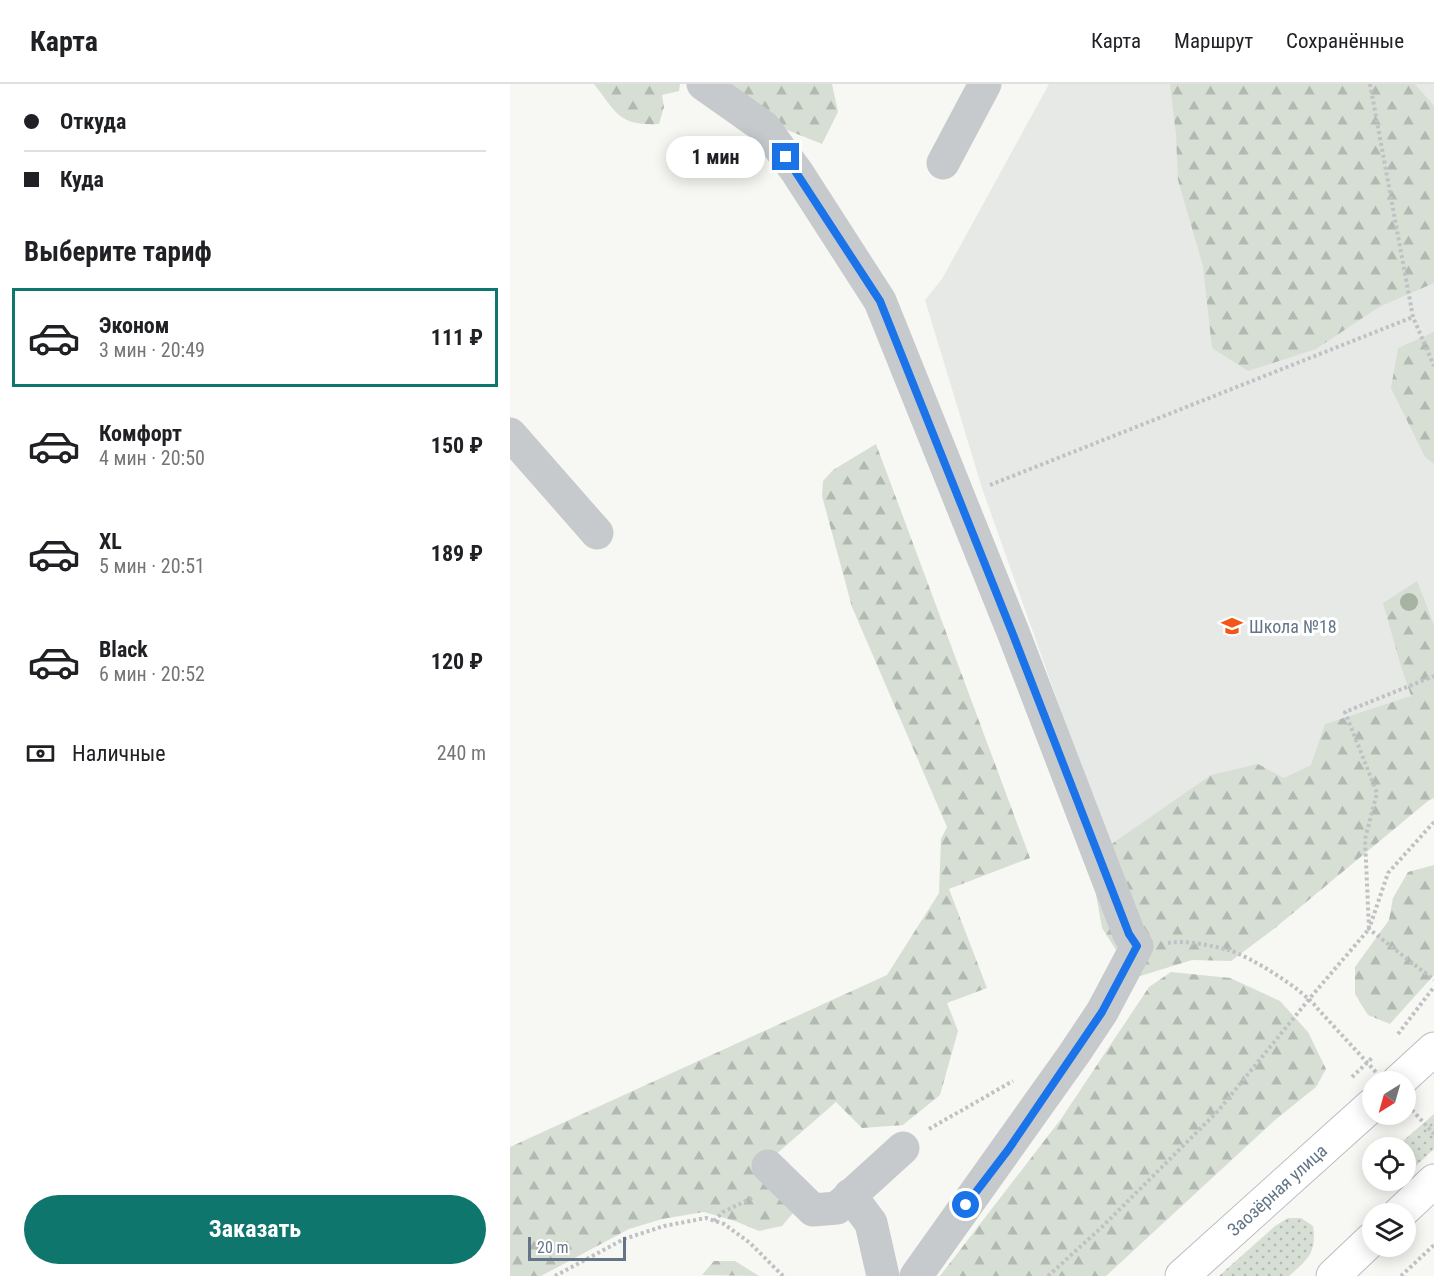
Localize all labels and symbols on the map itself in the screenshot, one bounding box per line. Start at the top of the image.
callout: 1 мин [666,136,765,178]
route end [772,143,799,170]
school or university icon: Школа №18 [1220,614,1244,638]
place label: Школа №18 [1249,616,1337,637]
north arrow [1362,1071,1416,1125]
street label: Заозёрная улица [1223,1140,1331,1240]
route start [952,1191,979,1218]
scale bar [528,1234,626,1262]

